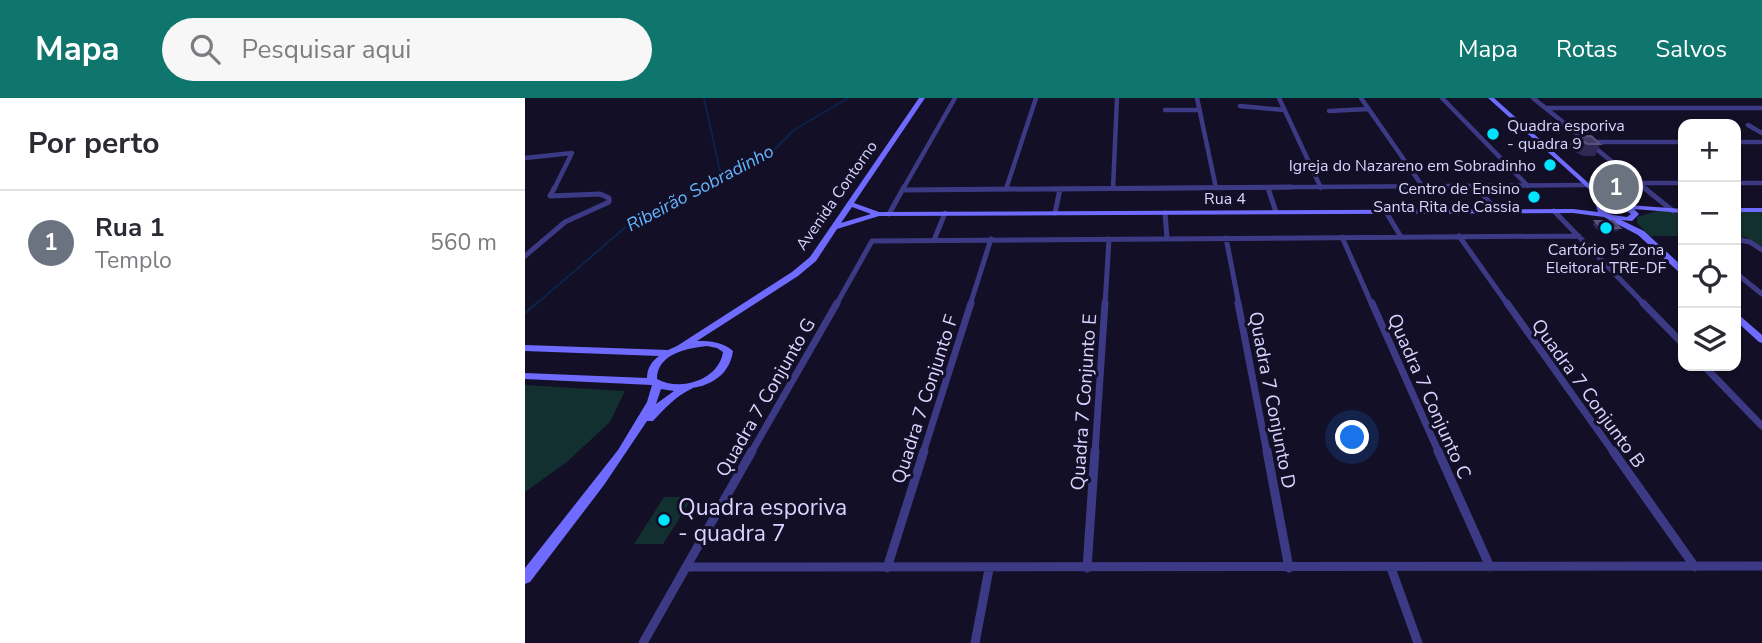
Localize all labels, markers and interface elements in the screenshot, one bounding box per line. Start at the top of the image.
search box [162,18,652,81]
text: Mapa [35,27,120,72]
icon: search [186,30,224,68]
text: Pesquisar aqui [242,32,411,67]
text: Mapa [1458,33,1518,65]
text: Rotas [1556,33,1618,65]
text: Salvos [1656,33,1727,65]
place label: Quadra esporiva - quadra 9 [1507,115,1625,155]
map controls [1678,119,1741,371]
button: + [1678,119,1741,182]
text: Por perto [28,123,159,164]
marker: Quadra esporiva - quadra 9 [1485,126,1501,142]
street label: Avenida Contorno [791,136,883,255]
water label: Ribeirão Sobradinho [622,139,778,237]
place label: Igreja do Nazareno em Sobradinho [1289,155,1536,177]
marker: Igreja do Nazareno em Sobradinho [1542,157,1558,173]
pin: 1 [1593,161,1639,213]
place label: Centro de Ensino Santa Rita de Cassia [1373,178,1520,218]
button: − [1678,182,1741,245]
street label: Rua 4 [1204,188,1246,210]
marker: Centro de Ensino Santa Rita de Cassia [1526,189,1542,205]
text: Rua 1 [95,210,165,245]
marker: Cartório 5ª Zona Eleitoral TRE-DF [1598,220,1614,236]
text: 1 [44,227,58,258]
text: 560 m [430,227,497,258]
place label: Cartório 5ª Zona Eleitoral TRE-DF [1546,239,1667,279]
text: Templo [95,245,172,276]
button: locate [1678,245,1741,308]
button: layers [1678,308,1741,371]
street label: Quadra 7 Conjunto D [1242,309,1302,491]
street label: Quadra 7 Conjunto C [1381,310,1477,483]
street label: Quadra 7 Conjunto F [885,312,965,487]
street label: Quadra 7 Conjunto G [710,313,822,482]
street label: Quadra 7 Conjunto E [1065,313,1103,491]
street label: Quadra 7 Conjunto B [1525,314,1651,473]
your location [1335,420,1369,454]
place label: Quadra esporiva - quadra 7 [678,492,847,549]
marker: Quadra esporiva - quadra 7 [656,512,672,528]

